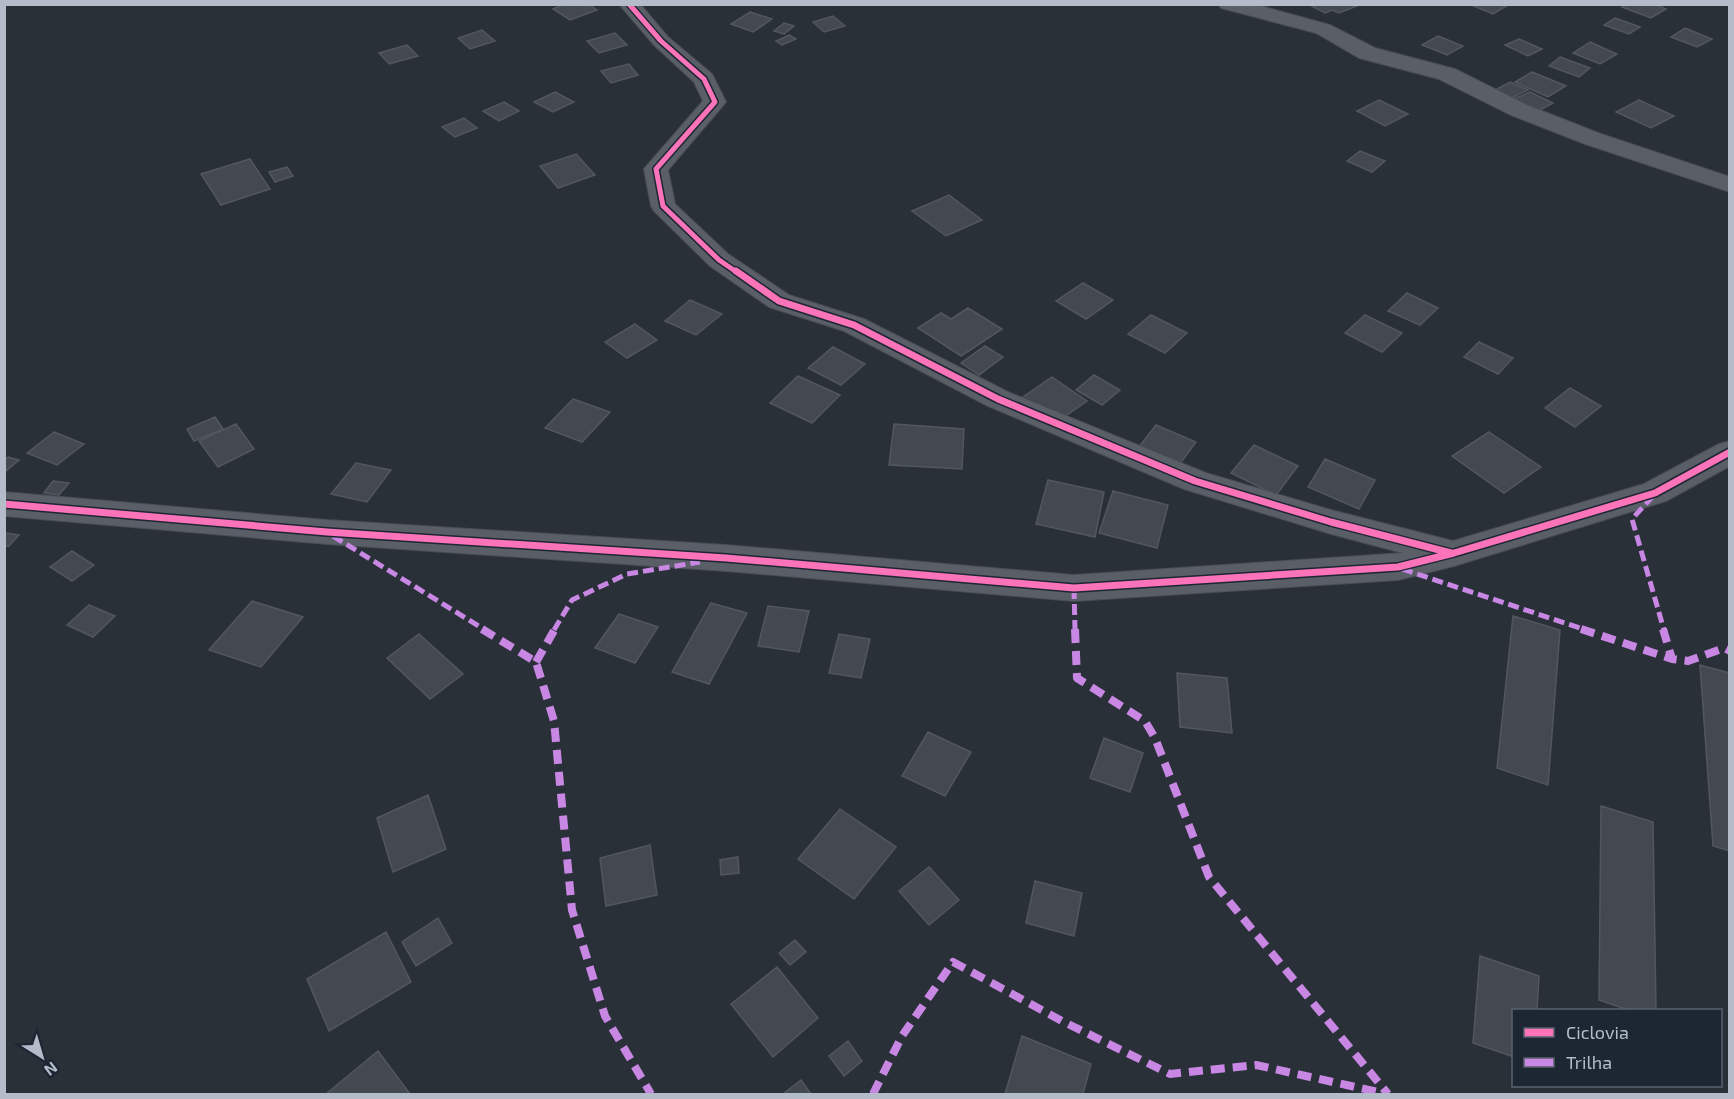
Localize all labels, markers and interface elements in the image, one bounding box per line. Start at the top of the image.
legend [1512,1009,1722,1087]
text: Ciclovia [1566,1021,1629,1043]
north arrow [12,1027,72,1087]
text: Trilha [1566,1051,1612,1073]
text: N [41,1058,62,1080]

